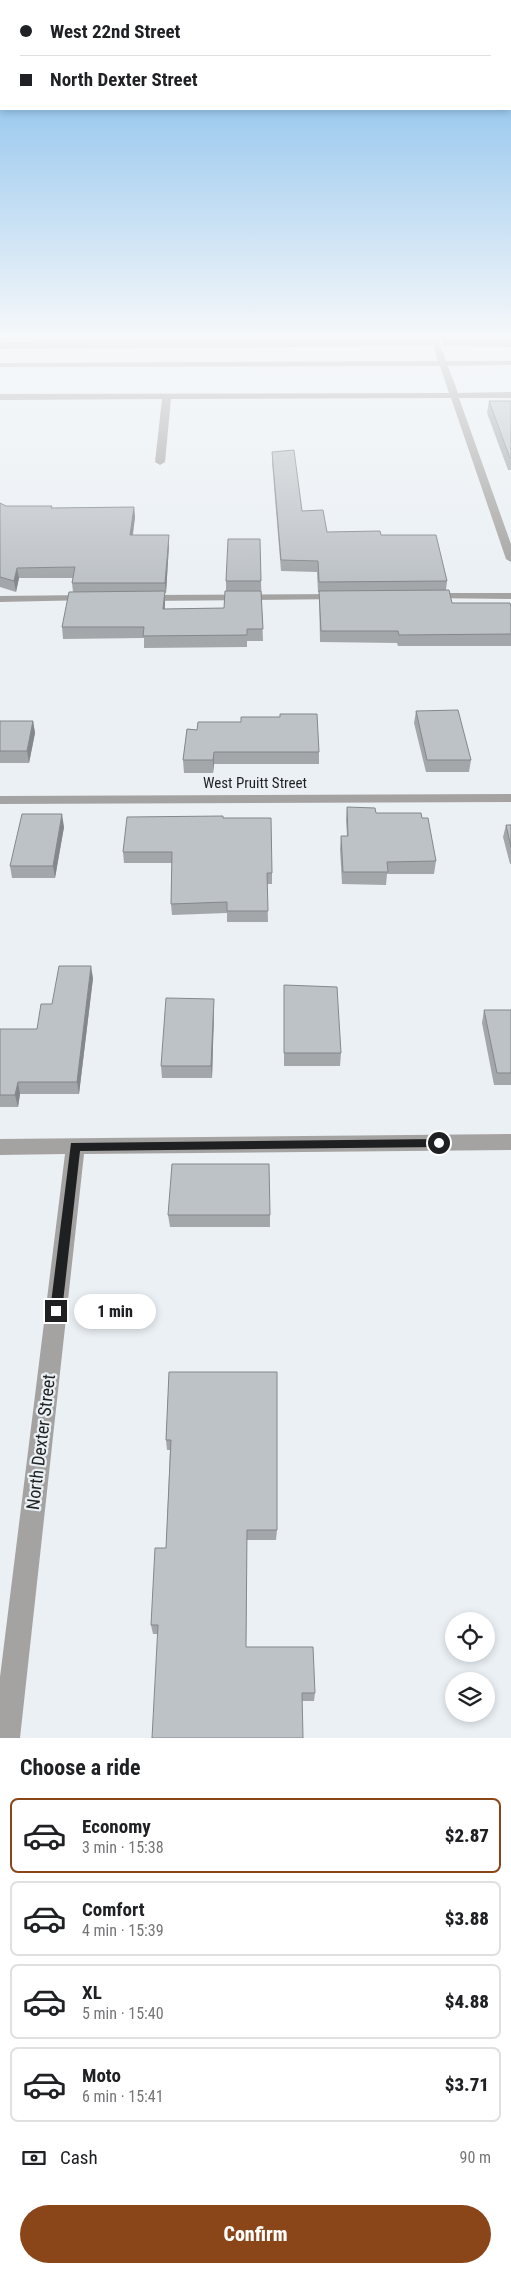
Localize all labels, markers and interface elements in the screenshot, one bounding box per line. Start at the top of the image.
text: West 22nd Street [50,20,180,43]
text: North Dexter Street [50,68,198,91]
street label: West Pruitt Street [203,774,307,792]
route start [428,1132,450,1154]
callout: 1 min [74,1294,156,1328]
route end [45,1300,67,1322]
text: 1 min [97,1302,133,1321]
street label: North Dexter Street [22,1373,59,1511]
map controls [445,1612,495,1722]
button: locate [445,1612,495,1662]
button: layers [445,1672,495,1722]
text: Choose a ride [20,1755,141,1780]
icon: car [22,1813,67,1858]
text: Economy [82,1815,151,1838]
text: $2.87 [445,1824,489,1847]
text: 3 min · 15:38 [82,1838,164,1857]
icon: car [22,1896,67,1941]
text: Comfort [82,1898,145,1921]
text: $3.88 [445,1907,489,1930]
text: 4 min · 15:39 [82,1921,164,1940]
icon: car [22,1979,67,2024]
text: XL [82,1981,102,2004]
text: $4.88 [445,1990,489,2013]
text: 5 min · 15:40 [82,2004,164,2023]
icon: car [22,2062,67,2107]
text: Moto [82,2064,121,2087]
text: $3.71 [445,2073,489,2096]
text: 6 min · 15:41 [82,2087,164,2106]
icon: cash [20,2144,48,2172]
text: Cash [60,2146,98,2169]
text: 90 m [459,2148,491,2167]
button: Confirm [20,2205,491,2263]

